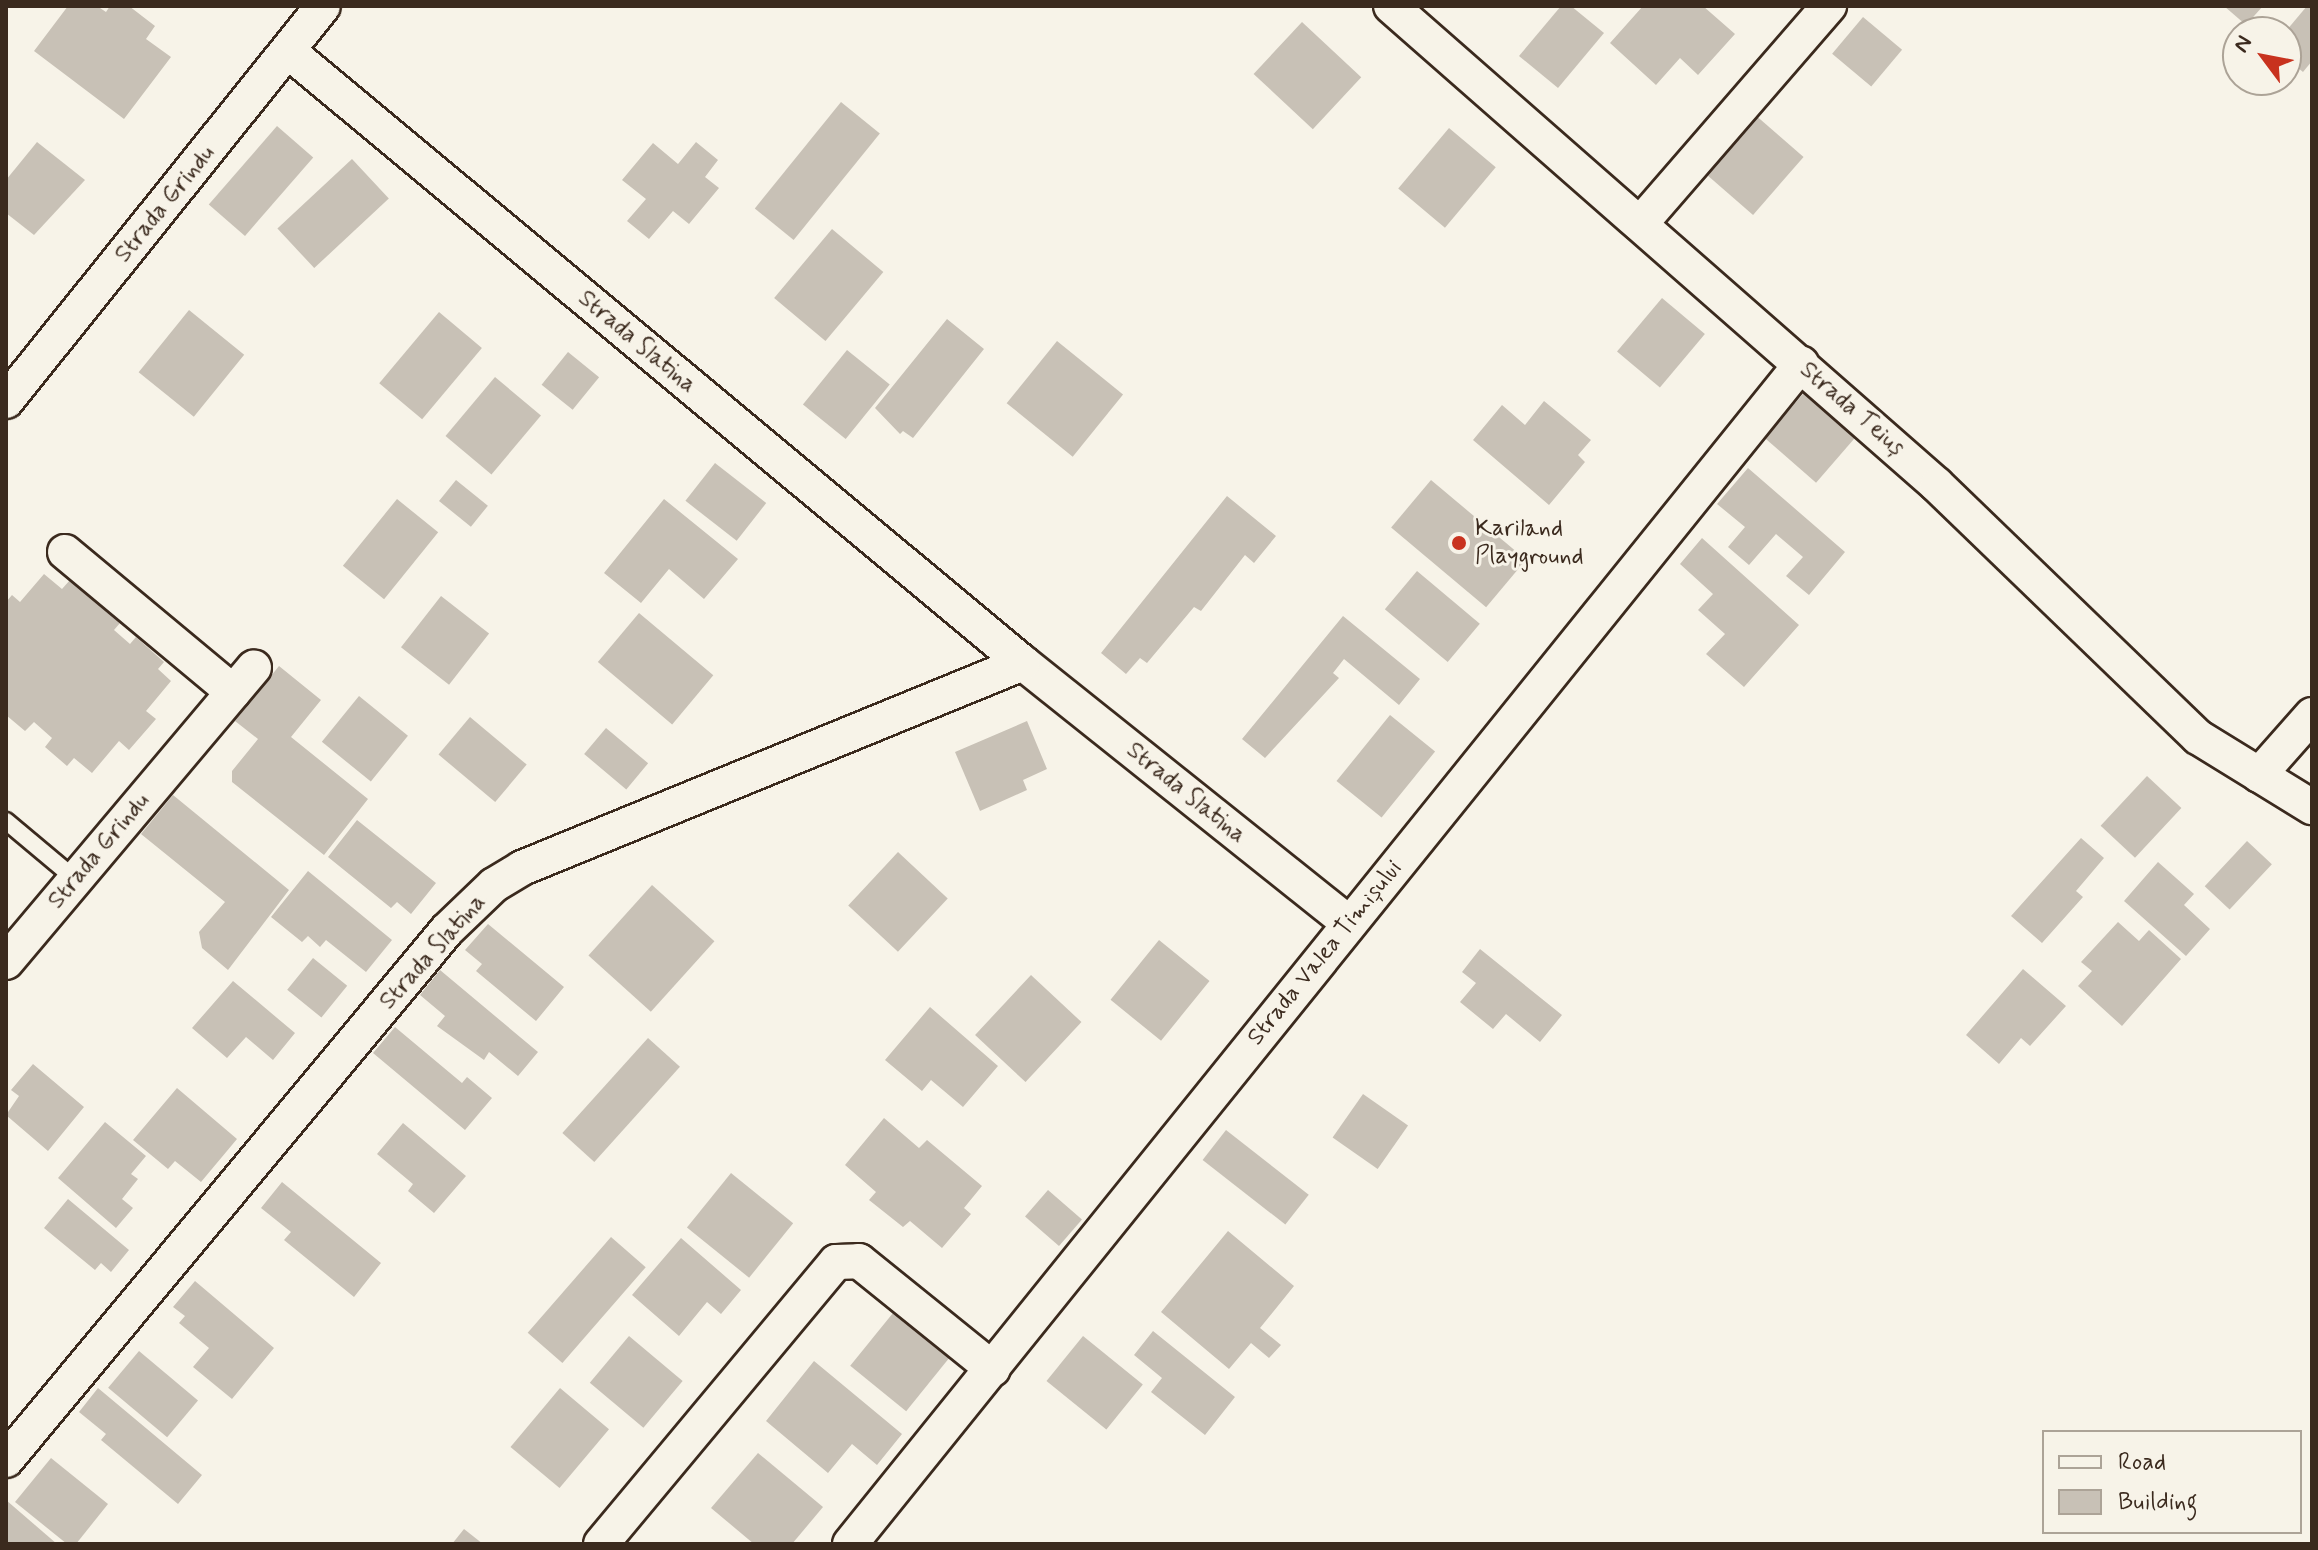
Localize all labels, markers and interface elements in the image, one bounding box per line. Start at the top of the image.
north arrow [2222,16,2302,96]
text: N [2228,31,2259,58]
street label: Strada Grindu [108,139,222,269]
street label: Strada Slatina [572,284,702,400]
street label: Strada Teiuș [1795,357,1909,461]
place label: Kariland Playground [1475,515,1584,571]
marker: Kariland Playground [1450,534,1468,552]
street label: Strada Slatina [1120,736,1252,850]
street label: Strada Grindu [42,786,156,916]
street label: Strada Valea Timișului [1242,856,1408,1050]
street label: Strada Slatina [374,888,492,1016]
legend [2042,1430,2302,1534]
text: Road [2118,1447,2166,1478]
text: Building [2118,1487,2198,1518]

